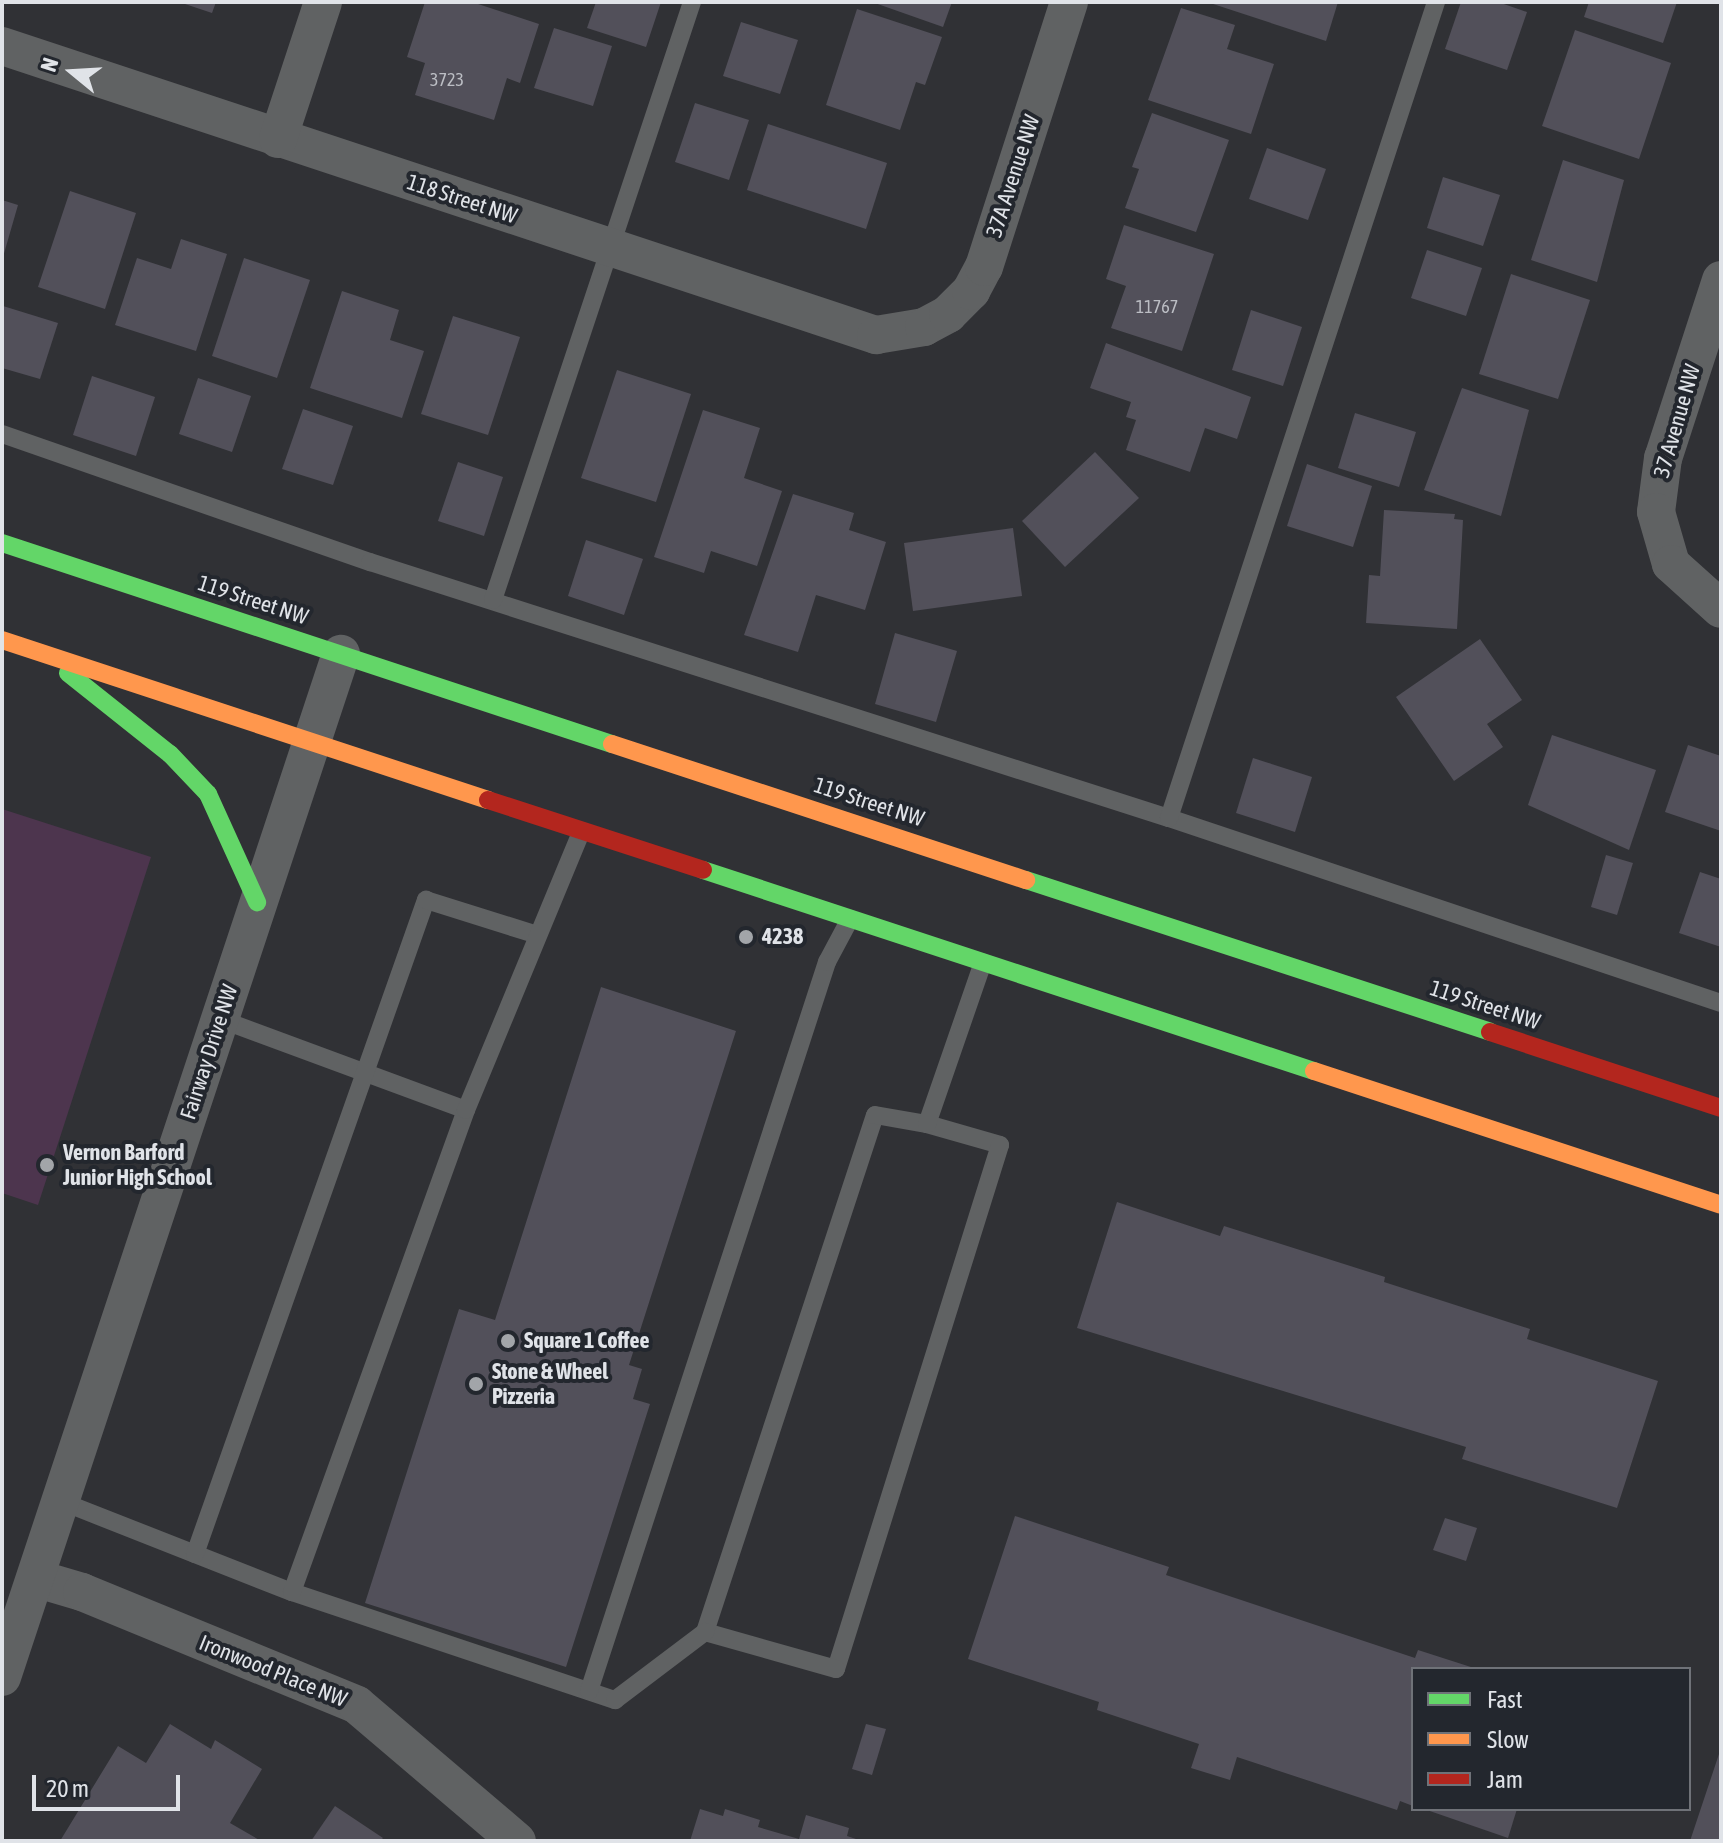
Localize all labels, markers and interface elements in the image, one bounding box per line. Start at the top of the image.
north arrow [32,32,112,112]
text: N [35,54,64,75]
house number: 3723 [430,69,464,91]
street label: 37A Avenue NW [981,111,1045,241]
street label: 118 Street NW [404,169,520,229]
house number: 11767 [1136,296,1178,318]
street label: 37 Avenue NW [1648,361,1706,481]
street label: 119 Street NW [195,570,311,630]
street label: 119 Street NW [811,772,927,832]
place label: 4238 [762,924,803,950]
marker: 4238 [737,928,755,946]
street label: 119 Street NW [1427,975,1543,1035]
street label: Fairway Drive NW [175,981,243,1123]
place label: Vernon Barford Junior High School [63,1139,212,1190]
marker: Vernon Barford Junior High School [38,1156,56,1174]
place label: Square 1 Coffee [524,1328,649,1354]
marker: Square 1 Coffee [499,1332,517,1350]
place label: Stone & Wheel Pizzeria [492,1358,608,1410]
marker: Stone & Wheel Pizzeria [467,1375,485,1393]
street label: Ironwood Place NW [195,1629,351,1713]
legend [1411,1667,1691,1811]
text: Fast [1487,1686,1523,1713]
text: Slow [1487,1726,1529,1753]
scale bar [36,1759,184,1809]
text: Jam [1487,1766,1523,1793]
text: 20 m [46,1775,89,1802]

